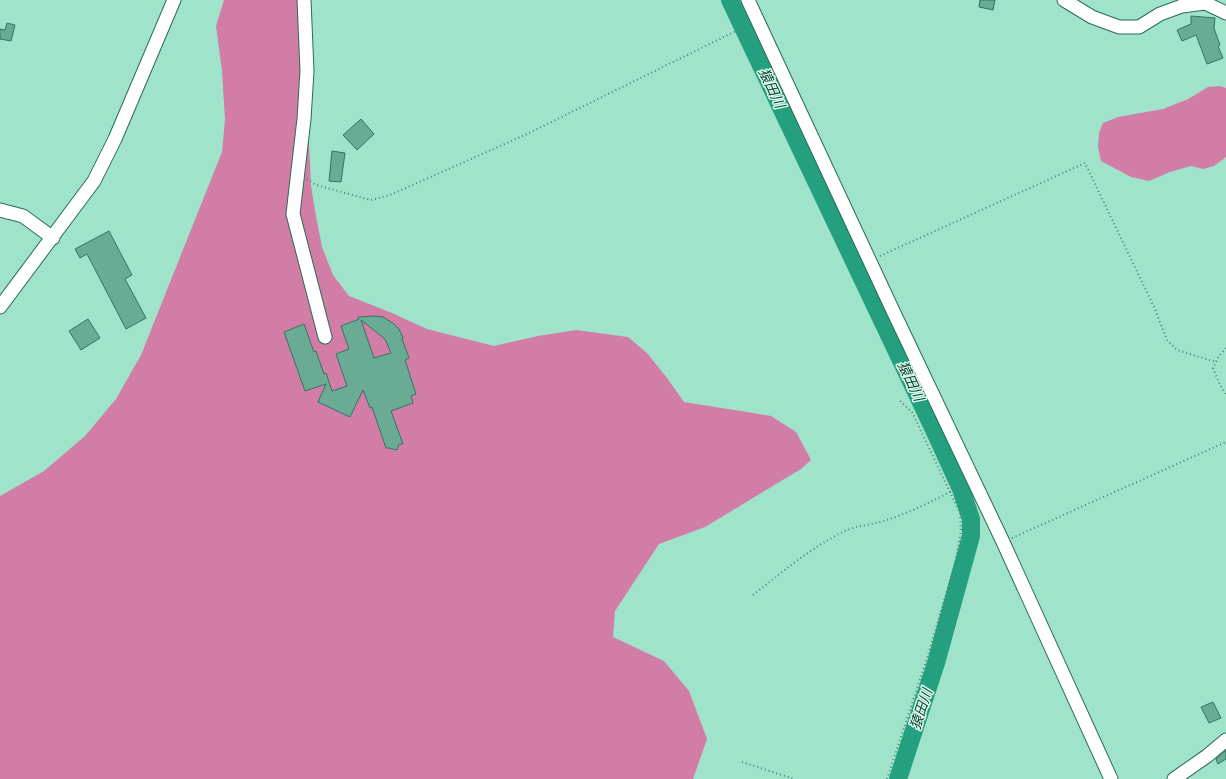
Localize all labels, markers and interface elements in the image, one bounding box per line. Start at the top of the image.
water label: 猿田川 [756,66,789,112]
water label: 猿田川 [895,359,928,405]
water label: 猿田川 [907,685,936,731]

